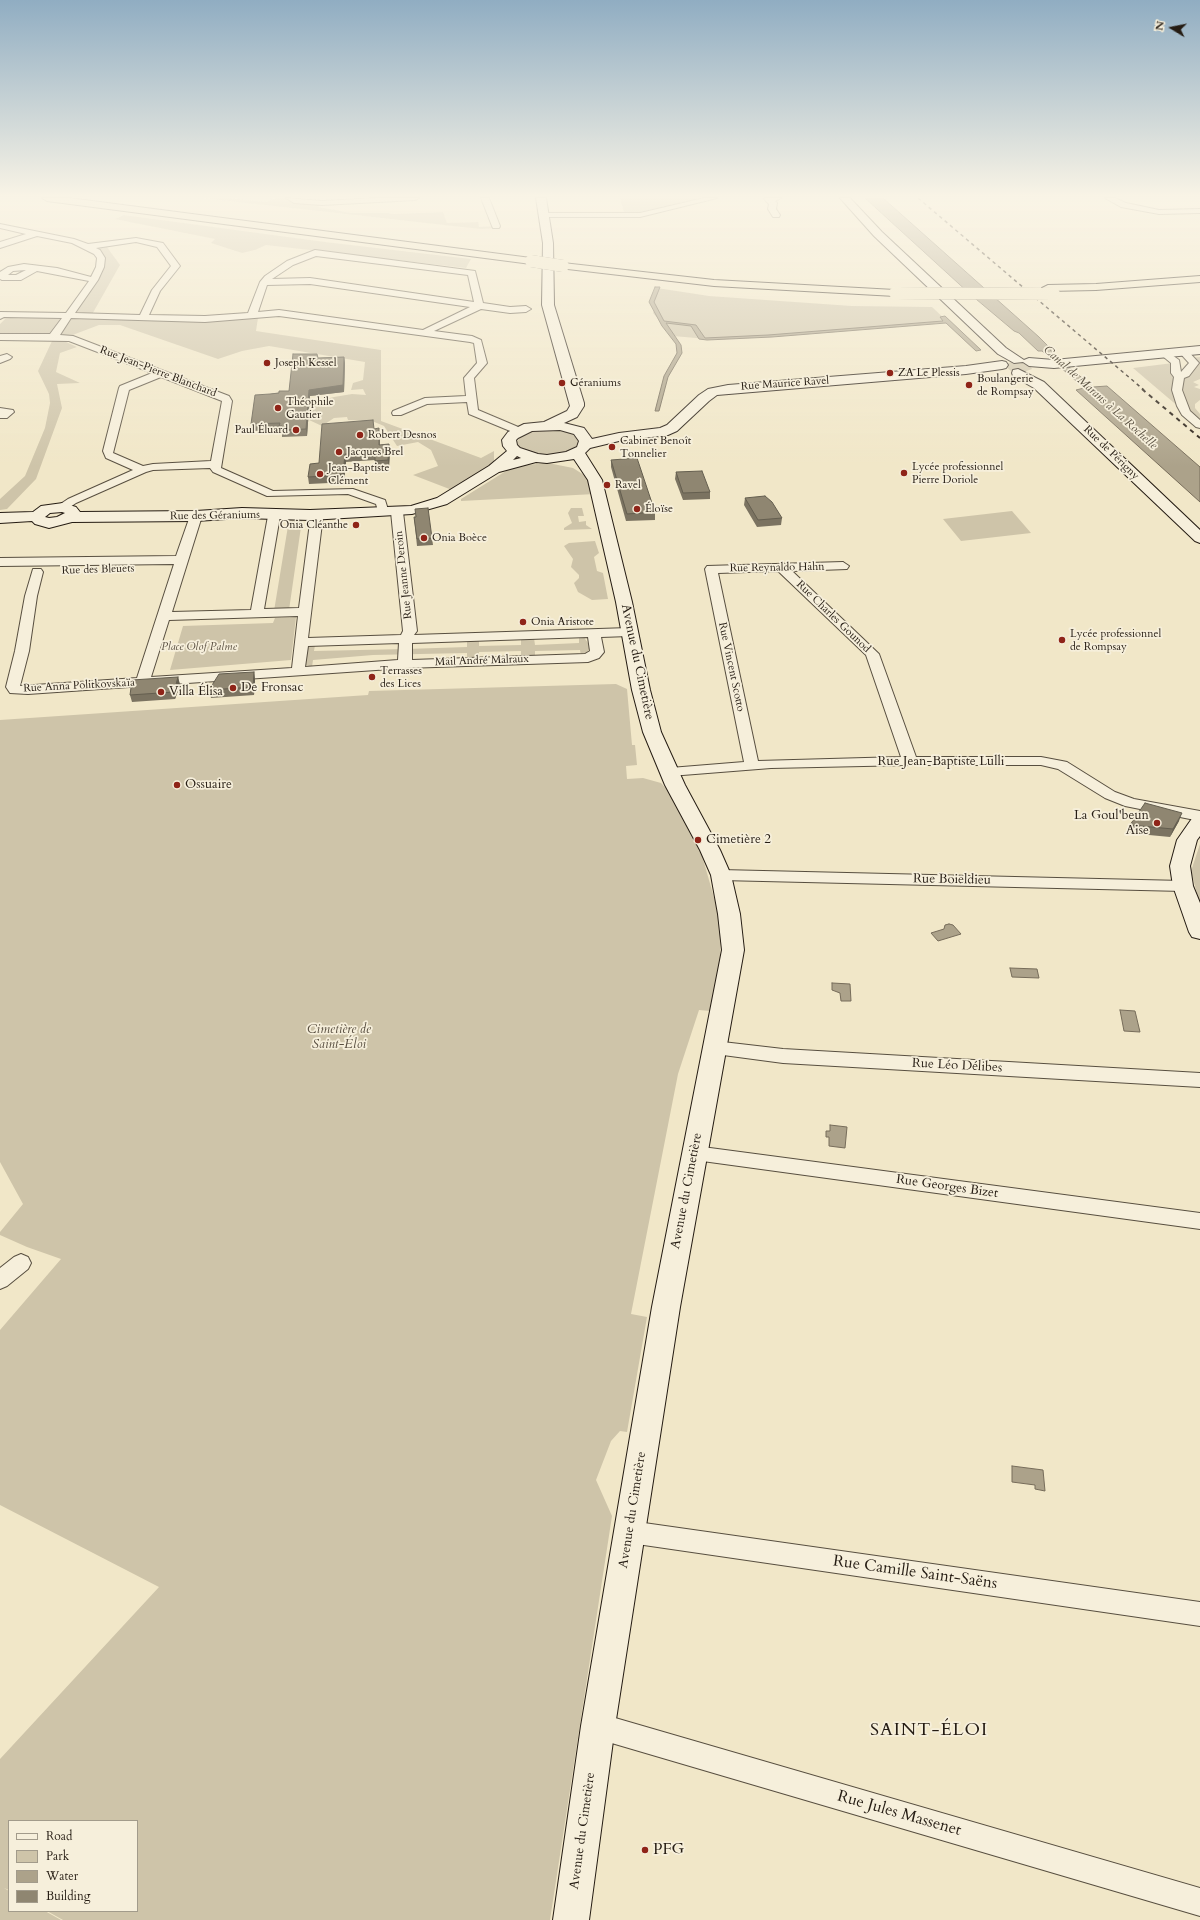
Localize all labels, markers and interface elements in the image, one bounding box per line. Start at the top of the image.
north arrow [1152,8,1192,48]
text: N [1151,20,1168,32]
water label: Canal de Marans à La Rochelle [1040,343,1160,453]
street label: Rue Jean-Pierre Blanchard [98,344,218,400]
place label: Joseph Kessel [275,356,337,370]
marker: Joseph Kessel [262,358,272,368]
place label: ZA Le Plessis [898,366,960,380]
marker: ZA Le Plessis [885,368,895,378]
place label: Boulangerie de Rompsay [977,372,1034,398]
street label: Rue Maurice Ravel [740,374,830,394]
place label: Géraniums [570,376,621,390]
marker: Géraniums [557,378,567,388]
marker: Boulangerie de Rompsay [964,380,974,390]
place label: Théophile Gautier [286,395,334,421]
marker: Théophile Gautier [273,403,283,413]
place label: Paul Éluard [235,423,288,437]
street label: Rue de Périgny [1080,423,1142,483]
marker: Paul Éluard [291,425,301,435]
place label: Robert Desnos [368,428,436,442]
marker: Robert Desnos [355,430,365,440]
place label: Cabinet Benoît Tonnelier [620,434,691,460]
marker: Cabinet Benoît Tonnelier [607,442,617,452]
place label: Jacques Brel [347,445,403,459]
marker: Jacques Brel [334,447,344,457]
place label: Lycée professionnel Pierre Doriole [912,460,1003,486]
place label: Jean-Baptiste Clément [328,461,389,487]
marker: Lycée professionnel Pierre Doriole [899,468,909,478]
marker: Jean-Baptiste Clément [315,469,325,479]
place label: Ravel [615,478,641,492]
marker: Ravel [602,480,612,490]
place label: Éloïse [645,502,673,516]
marker: Éloïse [632,504,642,514]
street label: Rue des Géraniums [170,509,260,523]
place label: Onia Cléanthe [280,518,348,532]
marker: Onia Cléanthe [351,520,361,530]
street label: Rue Jeanne Deroin [393,530,415,620]
place label: Onia Boèce [432,531,487,545]
marker: Onia Boèce [419,533,429,543]
street label: Rue Reynaldo Hahn [729,561,825,575]
street label: Rue des Bleuets [62,562,134,578]
street label: Rue Charles Gounod [793,578,873,656]
street label: Avenue du Cimetière [617,603,657,721]
place label: Onia Aristote [531,615,594,629]
marker: Onia Aristote [518,617,528,627]
street label: Rue Vincent Scotto [715,621,747,713]
place label: Lycée professionnel de Rompsay [1070,627,1161,653]
marker: Lycée professionnel de Rompsay [1057,635,1067,645]
park label: Place Olof Palme [161,640,237,654]
street label: Mail André Malraux [435,653,529,669]
place label: Terrasses des Lices [380,664,422,690]
marker: Terrasses des Lices [367,672,377,682]
street label: Rue Anna Politkovskaïa [23,676,135,696]
place label: De Fronsac [241,680,303,696]
marker: De Fronsac [228,683,238,693]
place label: Villa Élisa [169,684,223,700]
marker: Villa Élisa [156,687,166,697]
street label: Rue Jean-Baptiste Lulli [878,754,1004,770]
place label: Ossuaire [185,777,232,793]
marker: Ossuaire [172,780,182,790]
place label: La Goul'beun Aise [1074,808,1149,839]
marker: La Goul'beun Aise [1152,818,1162,828]
place label: Cimetière 2 [706,832,771,848]
marker: Cimetière 2 [693,835,703,845]
street label: Rue Boieldieu [913,872,991,888]
park label: Cimetière de Saint-Éloi [307,1022,371,1053]
street label: Rue Léo Délibes [911,1056,1003,1076]
street label: Avenue du Cimetière [668,1132,706,1250]
street label: Rue Georges Bizet [895,1172,999,1202]
street label: Avenue du Cimetière [616,1451,650,1569]
street label: Rue Camille Saint-Saëns [832,1552,998,1594]
district label: SAINT-ÉLOI [870,1720,988,1742]
street label: Avenue du Cimetière [567,1771,599,1891]
street label: Rue Jules Massenet [835,1787,963,1841]
legend [8,1820,138,1912]
text: Road [46,1828,72,1844]
place label: PFG [653,1840,684,1860]
marker: PFG [640,1845,650,1855]
text: Park [46,1848,69,1864]
text: Water [46,1868,78,1884]
text: Building [46,1888,90,1904]

